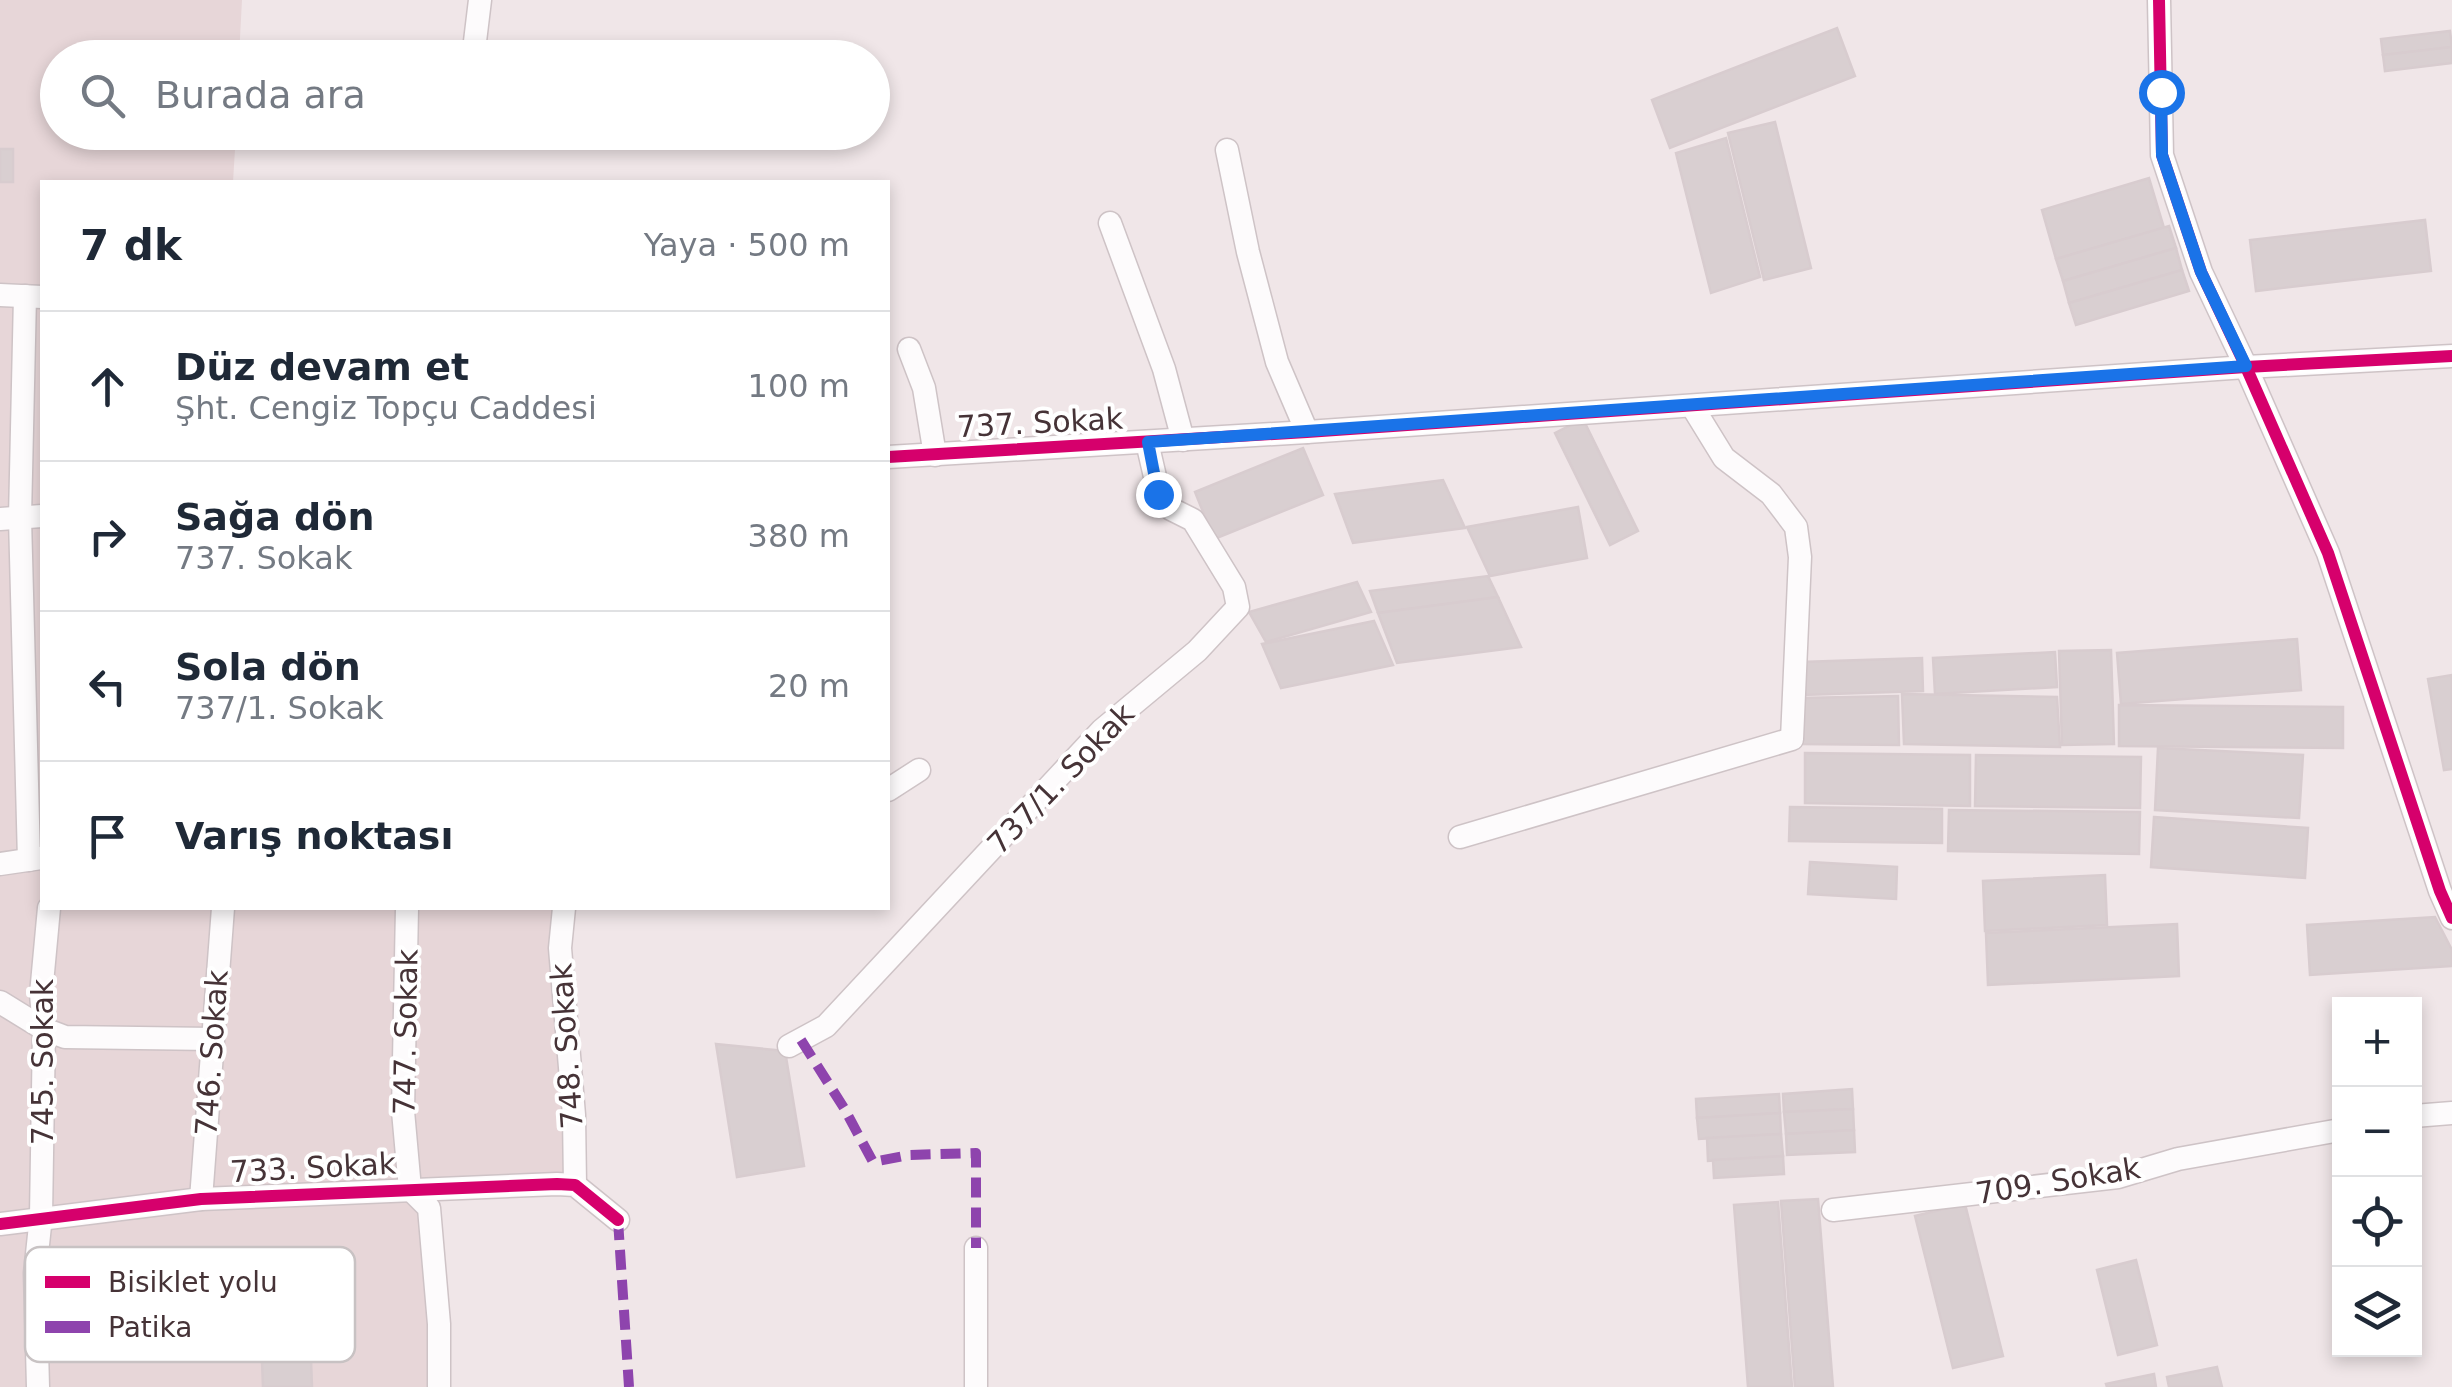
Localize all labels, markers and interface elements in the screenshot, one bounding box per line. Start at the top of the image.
search box [40,40,890,150]
icon: search [75,68,130,123]
route start [2139,70,2185,116]
text: Burada ara [155,73,366,117]
text: 7 dk [80,221,182,270]
text: Yaya · 500 m [644,226,850,264]
text: Düz devam et [175,345,469,389]
icon: ahead [80,359,135,414]
text: 100 m [748,367,850,405]
text: Şht. Cengiz Topçu Caddesi [175,389,597,427]
street label: 737. Sokak [956,401,1125,444]
route end [1136,472,1182,518]
text: Sağa dön [175,495,374,539]
icon: right [80,509,135,564]
text: 380 m [748,517,850,555]
text: 737. Sokak [175,539,352,577]
text: Sola dön [175,645,361,689]
icon: left [80,659,135,714]
text: 20 m [768,667,850,705]
text: 737/1. Sokak [175,689,384,727]
street label: 737/1. Sokak [980,696,1142,861]
icon: arrive [80,809,135,864]
text: Varış noktası [175,814,453,858]
street label: 747. Sokak [387,948,424,1115]
street label: 748. Sokak [543,961,590,1130]
street label: 746. Sokak [188,968,235,1137]
street label: 745. Sokak [25,978,60,1145]
map controls [2332,997,2422,1357]
button: + [2332,997,2422,1087]
button: − [2332,1087,2422,1177]
street label: 733. Sokak [229,1146,398,1189]
street label: 709. Sokak [1973,1150,2143,1211]
button: locate [2332,1177,2422,1267]
legend [25,1247,355,1362]
text: Bisiklet yolu [108,1266,278,1299]
button: layers [2332,1267,2422,1357]
text: Patika [108,1311,192,1344]

